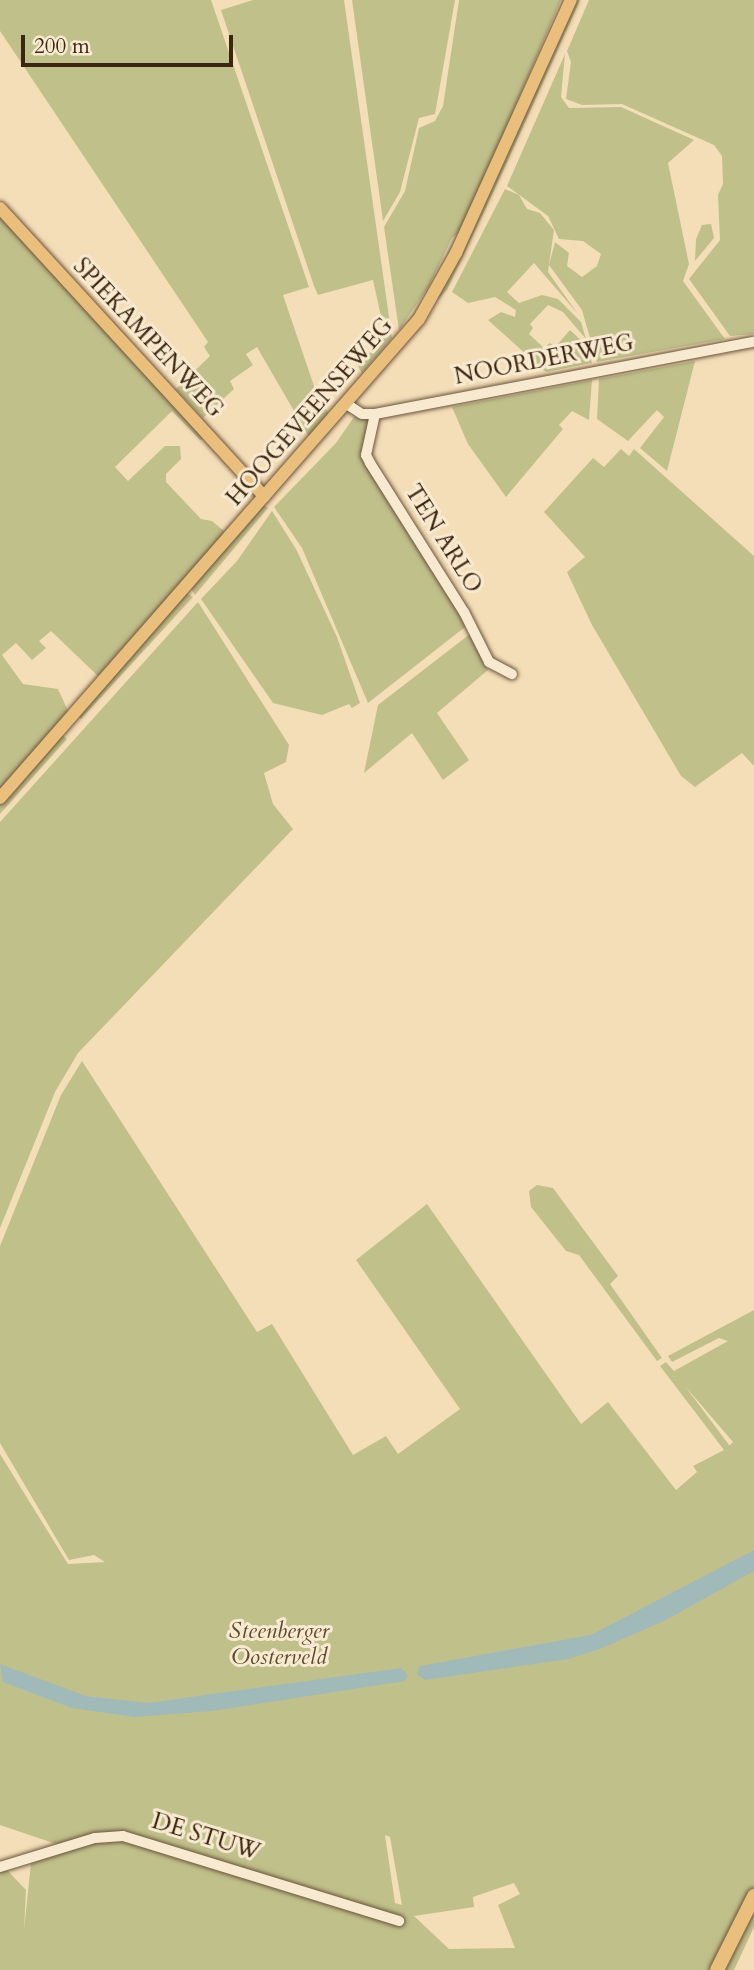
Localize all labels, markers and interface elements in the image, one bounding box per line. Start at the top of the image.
scale bar [24,21,236,65]
text: 200 m [34,32,90,61]
street label: SPIEKAMPENWEG [67,253,229,423]
street label: HOOGEVEENSEWEG [221,312,399,512]
street label: NOORDERWEG [452,329,636,391]
street label: TEN ARLO [399,480,487,598]
park label: Steenberger Oosterveld [229,1617,329,1671]
street label: DE STUW [149,1807,263,1867]

